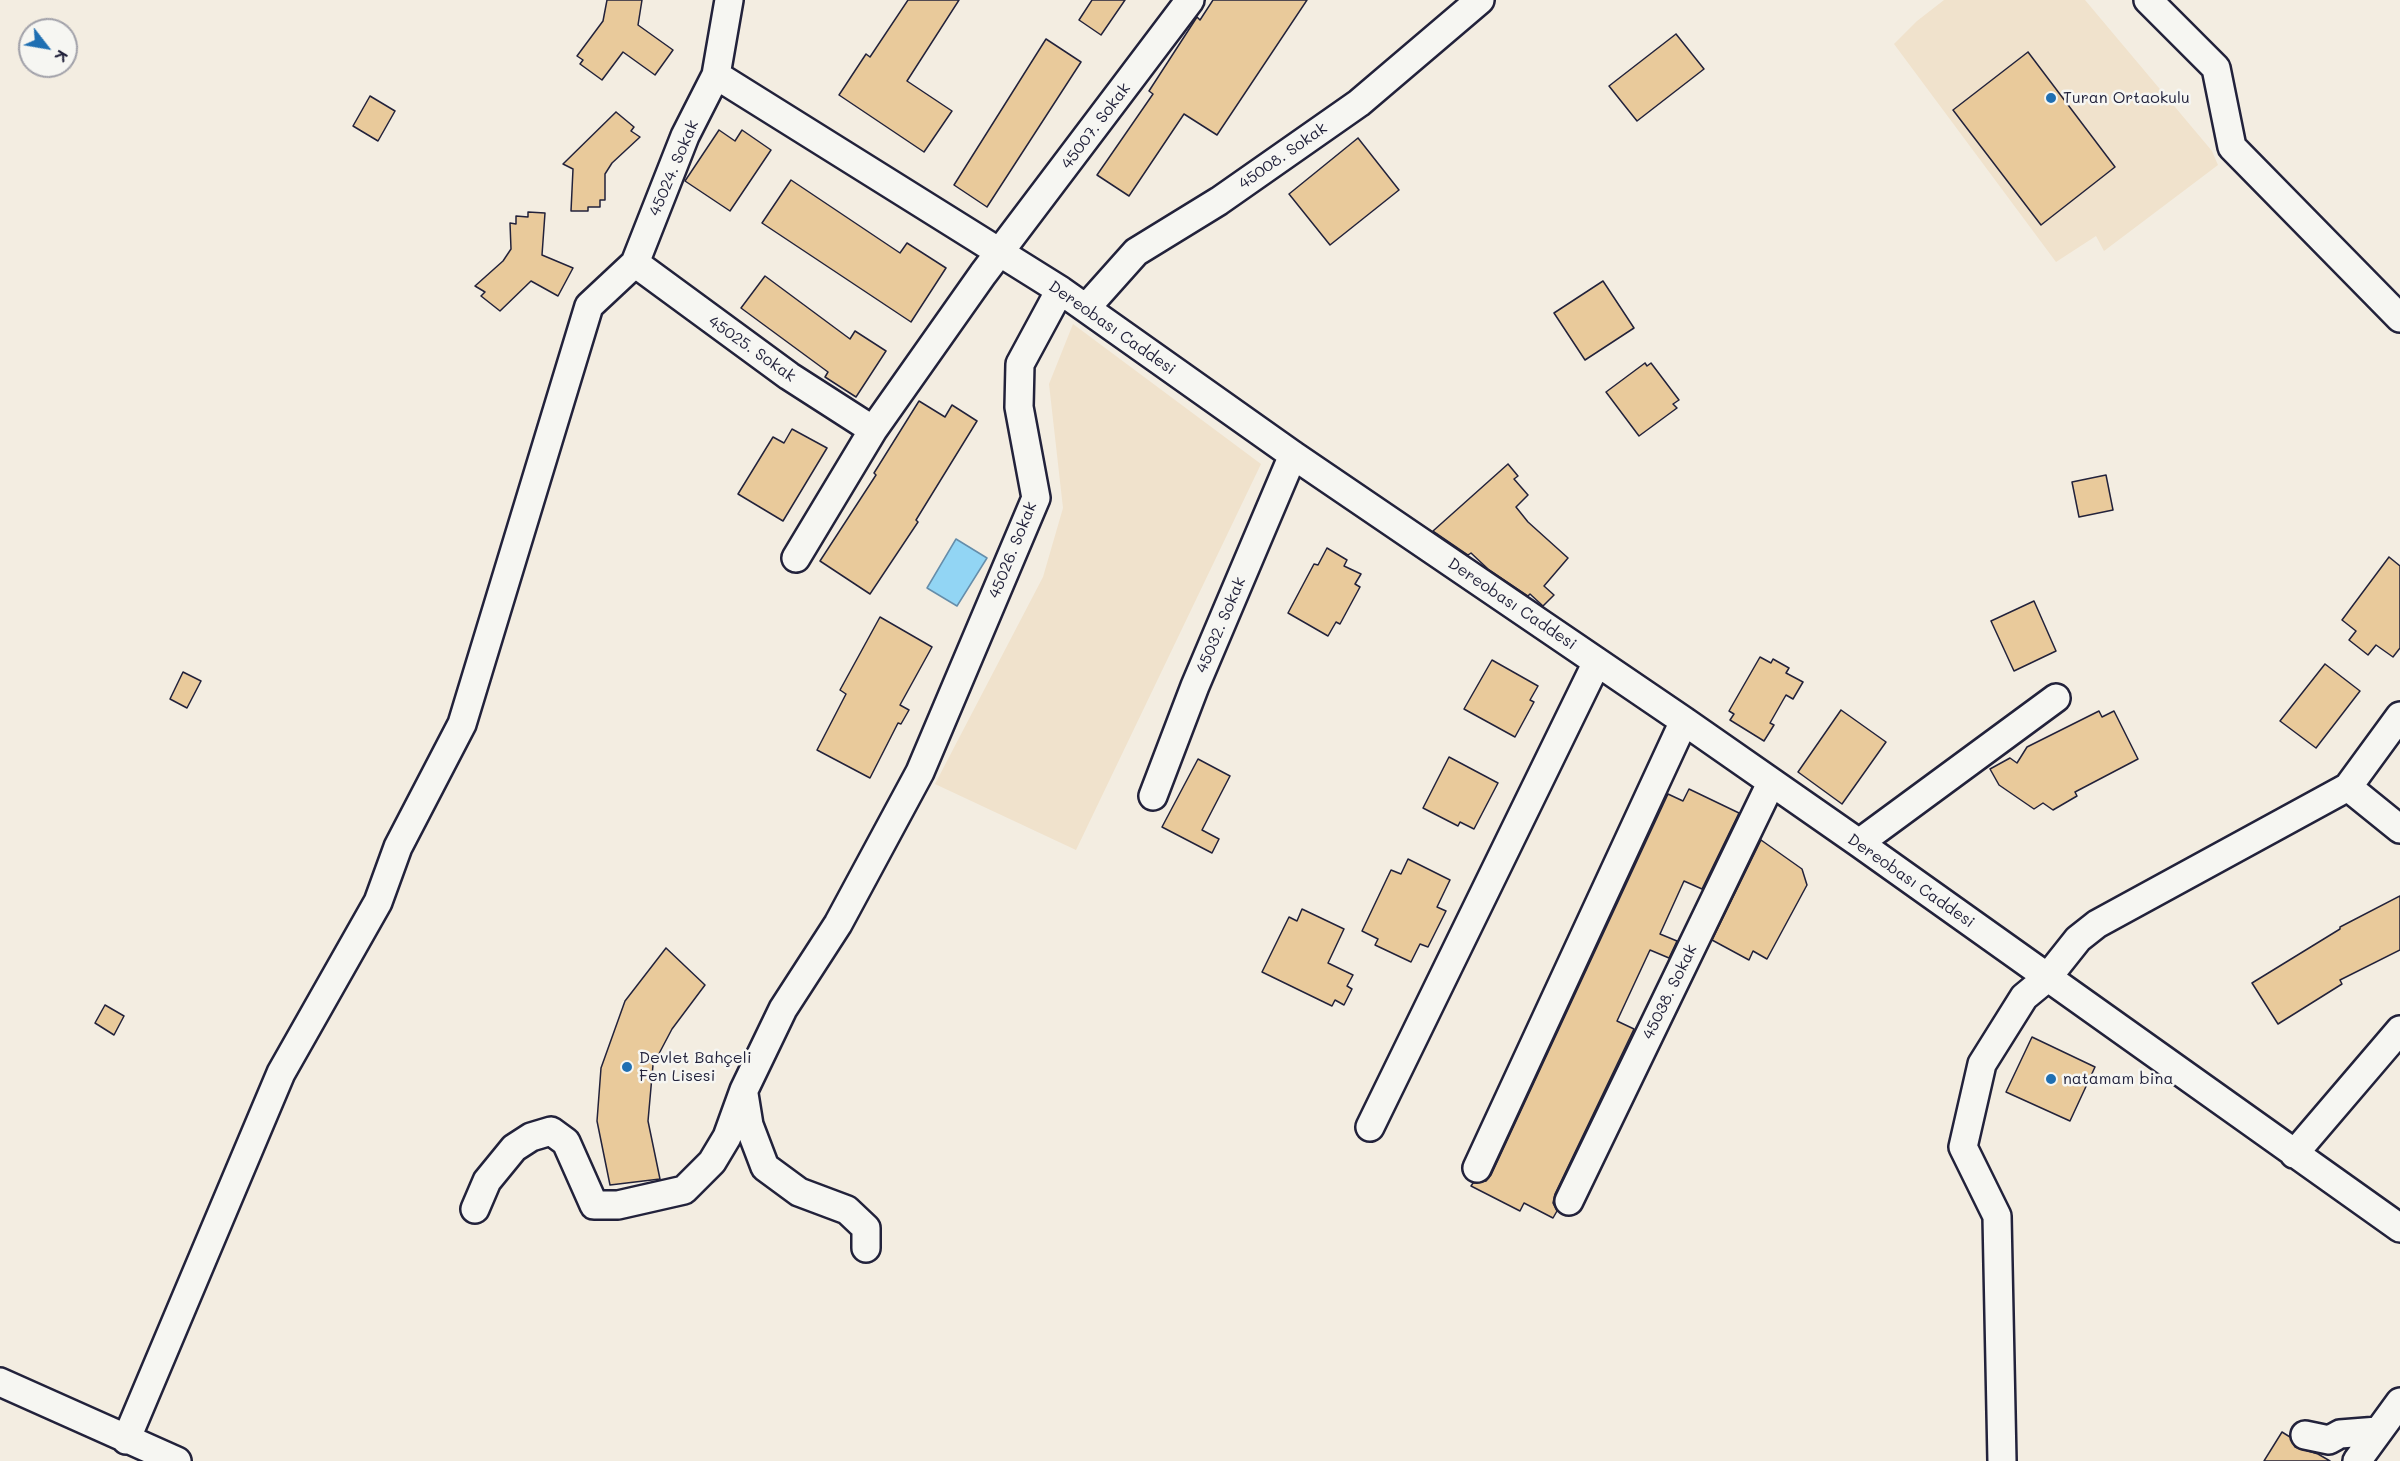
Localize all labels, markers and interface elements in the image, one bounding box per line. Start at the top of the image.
north arrow [18,18,78,78]
text: K [50,47,74,66]
street label: 45007. Sokak [1057,79,1135,173]
place label: Turan Ortaokulu [2063,88,2190,108]
marker: Turan Ortaokulu [2044,91,2058,105]
street label: 45024. Sokak [645,117,703,219]
street label: 45008. Sokak [1235,118,1331,194]
street label: Dereobası Caddesi [1045,277,1179,379]
street label: 45025. Sokak [705,312,799,386]
street label: 45026. Sokak [985,499,1041,601]
street label: Dereobası Caddesi [1444,554,1580,654]
street label: 45032. Sokak [1192,574,1250,676]
street label: Dereobası Caddesi [1844,830,1978,932]
street label: 45038. Sokak [1639,942,1701,1042]
place label: Devlet Bahçeli Fen Lisesi [639,1048,752,1086]
marker: Devlet Bahçeli Fen Lisesi [620,1060,634,1074]
place label: natamam bina [2063,1069,2173,1089]
marker: natamam bina [2044,1072,2058,1086]

